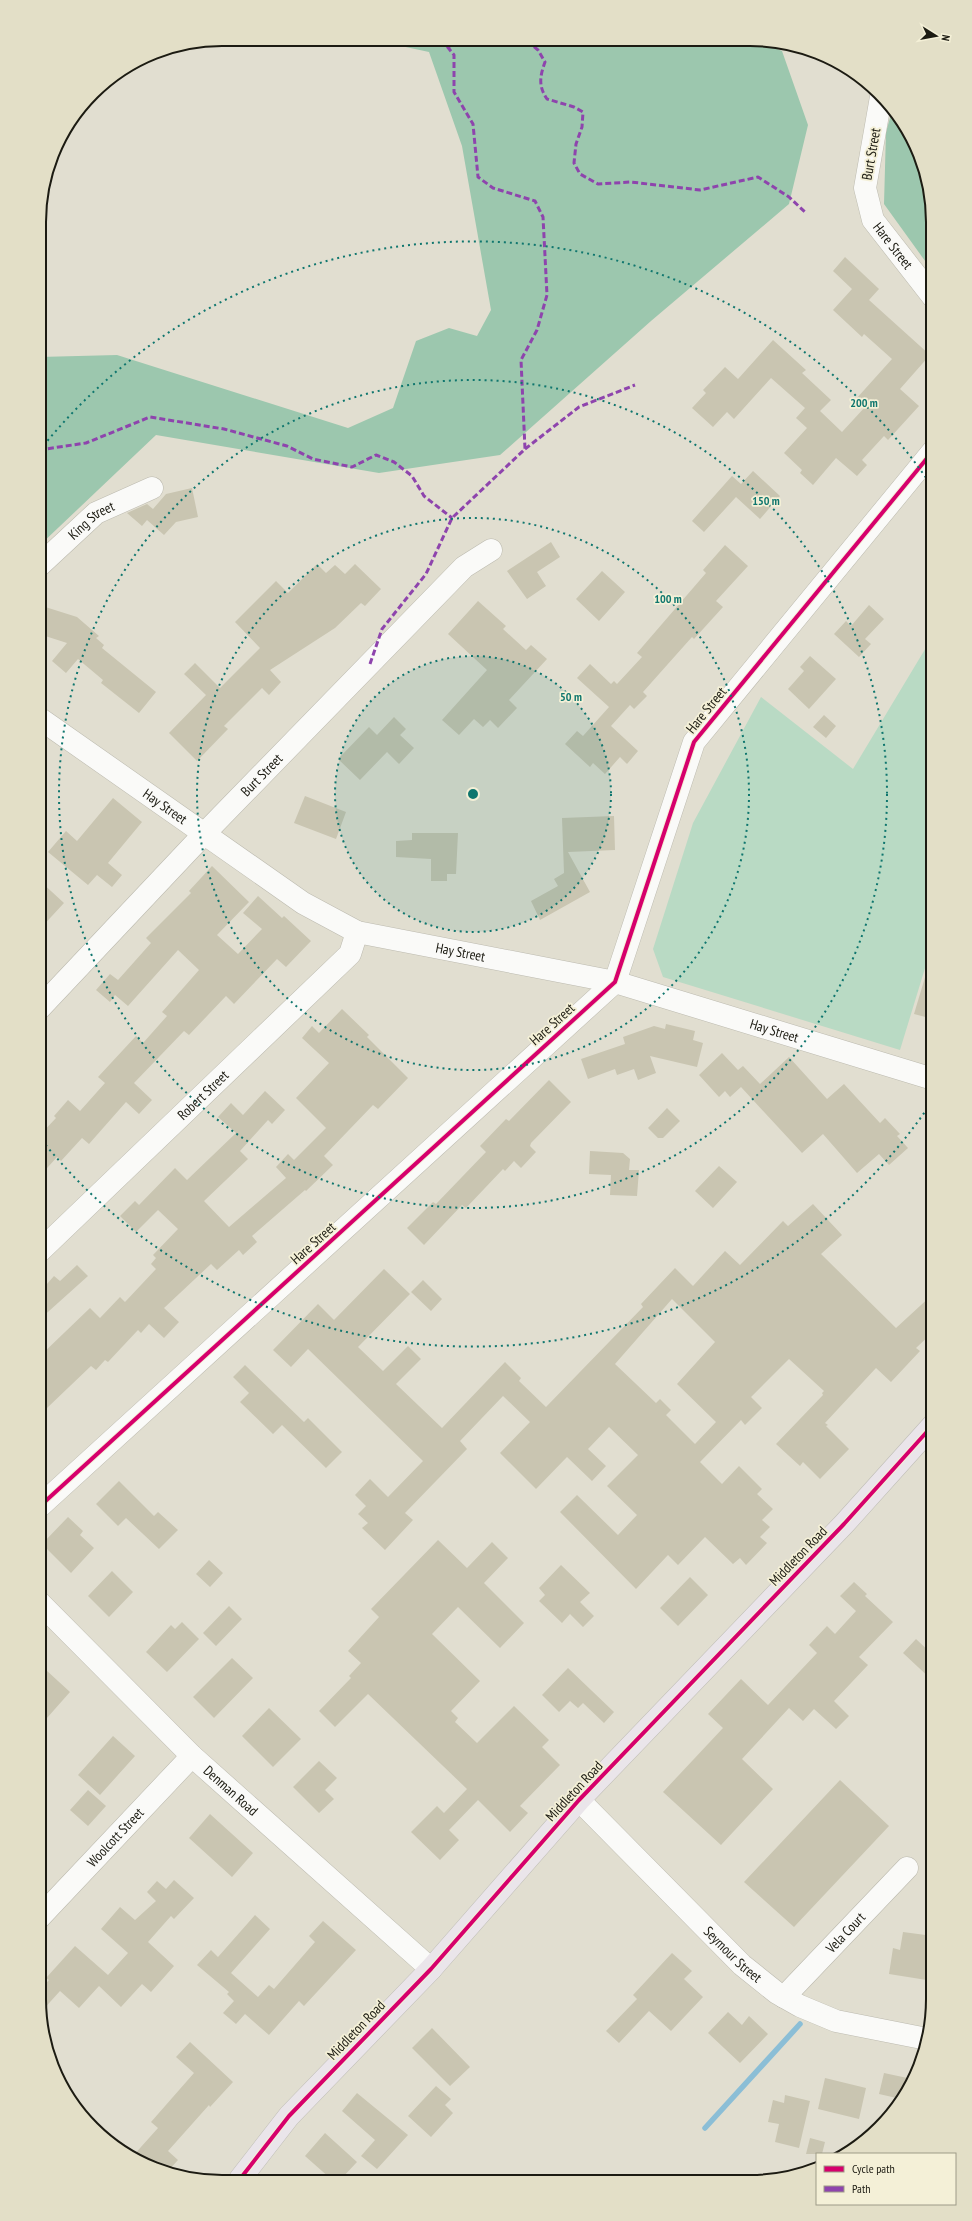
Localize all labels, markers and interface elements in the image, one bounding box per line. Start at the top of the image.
north arrow [916,16,956,56]
text: N [938,34,953,42]
street label: Burt Street [858,126,884,181]
street label: Hare Street [869,219,917,273]
text: 200 m [850,395,878,410]
text: 150 m [752,493,780,508]
street label: King Street [64,497,117,543]
text: 100 m [654,591,682,606]
street label: Hare Street [682,683,730,737]
text: 50 m [560,689,582,704]
street label: Burt Street [237,750,286,800]
street label: Hay Street [139,785,191,828]
centre of rings [466,787,480,801]
street label: Hay Street [434,938,487,966]
street label: Hare Street [526,999,578,1049]
street label: Hay Street [748,1015,801,1047]
street label: Robert Street [174,1066,232,1124]
street label: Hare Street [287,1218,339,1268]
street label: Middleton Road [765,1522,831,1590]
street label: Middleton Road [542,1757,606,1825]
street label: Denman Road [200,1762,262,1820]
street label: Woolcott Street [83,1804,148,1871]
street label: Vela Court [821,1908,869,1957]
street label: Seymour Street [700,1922,766,1986]
street label: Middleton Road [323,1996,389,2064]
legend [816,2153,956,2205]
text: Cycle path [852,2161,895,2176]
text: Path [852,2181,870,2196]

